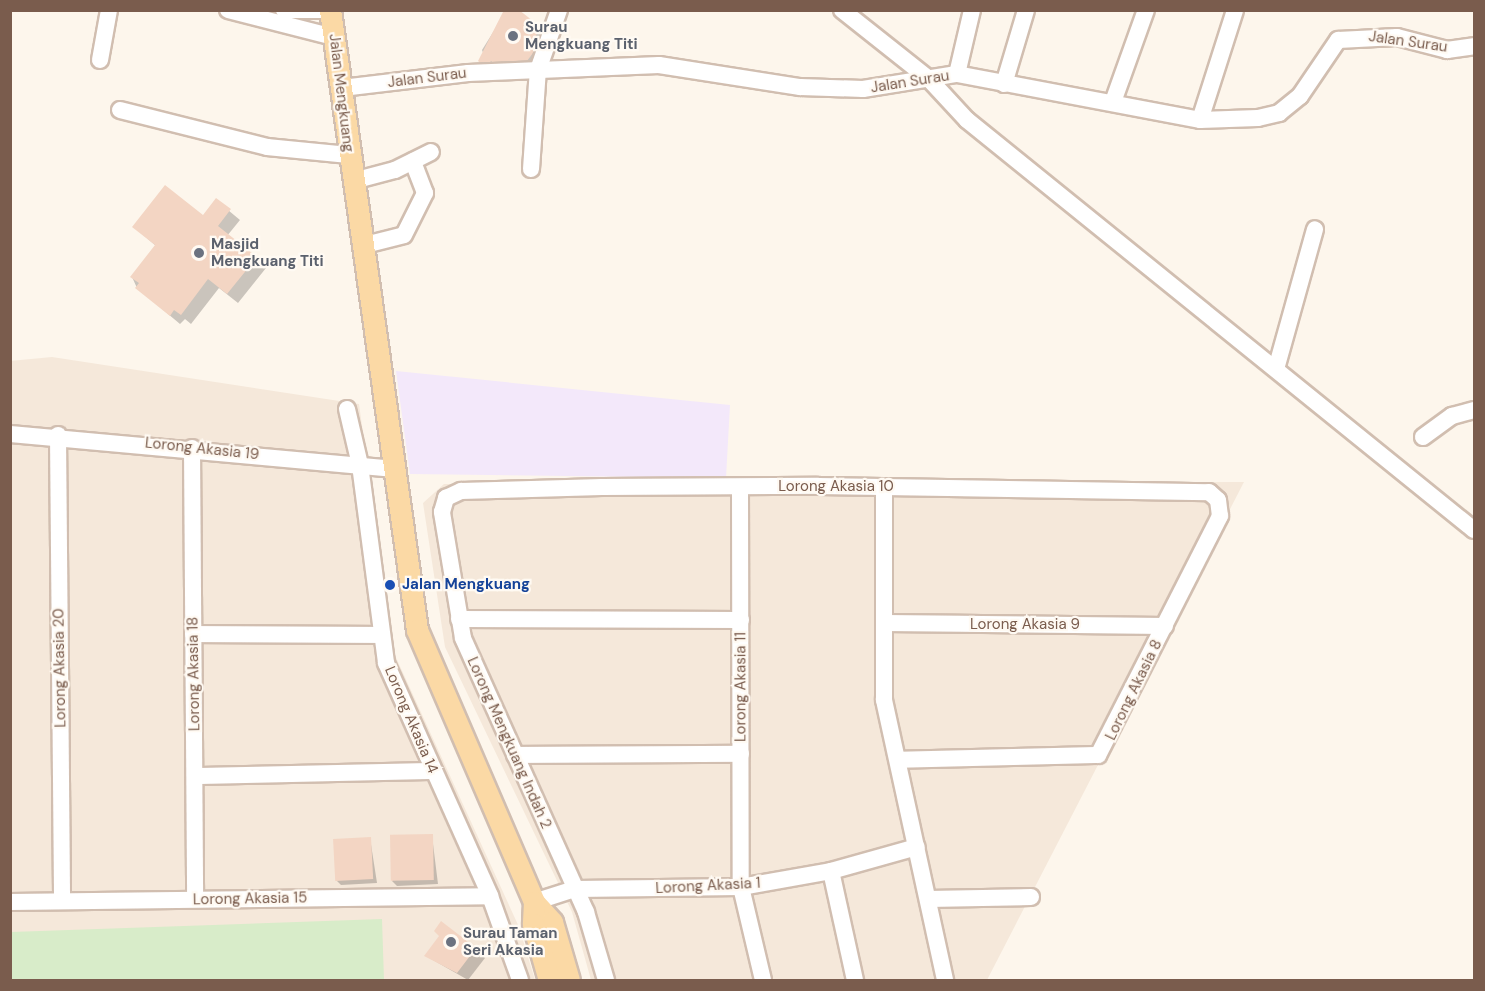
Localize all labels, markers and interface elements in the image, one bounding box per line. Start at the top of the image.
place label: Surau Mengkuang Titi [525,18,638,53]
street label: Jalan Surau [1367,28,1449,56]
marker: Surau Mengkuang Titi [506,29,520,43]
street label: Jalan Mengkuang [325,33,357,153]
street label: Jalan Surau [387,64,467,92]
street label: Jalan Surau [869,67,951,97]
place label: Masjid Mengkuang Titi [211,235,324,270]
marker: Masjid Mengkuang Titi [192,246,206,260]
street label: Lorong Akasia 19 [144,434,260,464]
street label: Lorong Akasia 10 [778,478,894,496]
place label: Jalan Mengkuang [402,576,530,594]
marker: Jalan Mengkuang [383,578,397,592]
street label: Lorong Akasia 20 [50,608,70,728]
street label: Lorong Akasia 9 [970,616,1080,634]
street label: Lorong Akasia 18 [184,617,204,731]
street label: Lorong Akasia 11 [732,632,750,742]
street label: Lorong Akasia 8 [1102,637,1166,743]
street label: Lorong Mengkuang Indah 2 [463,654,555,832]
street label: Lorong Akasia 14 [380,664,442,776]
street label: Lorong Akasia 1 [655,874,761,898]
street label: Lorong Akasia 15 [193,889,307,909]
place label: Surau Taman Seri Akasia [463,924,558,959]
marker: Surau Taman Seri Akasia [444,935,458,949]

